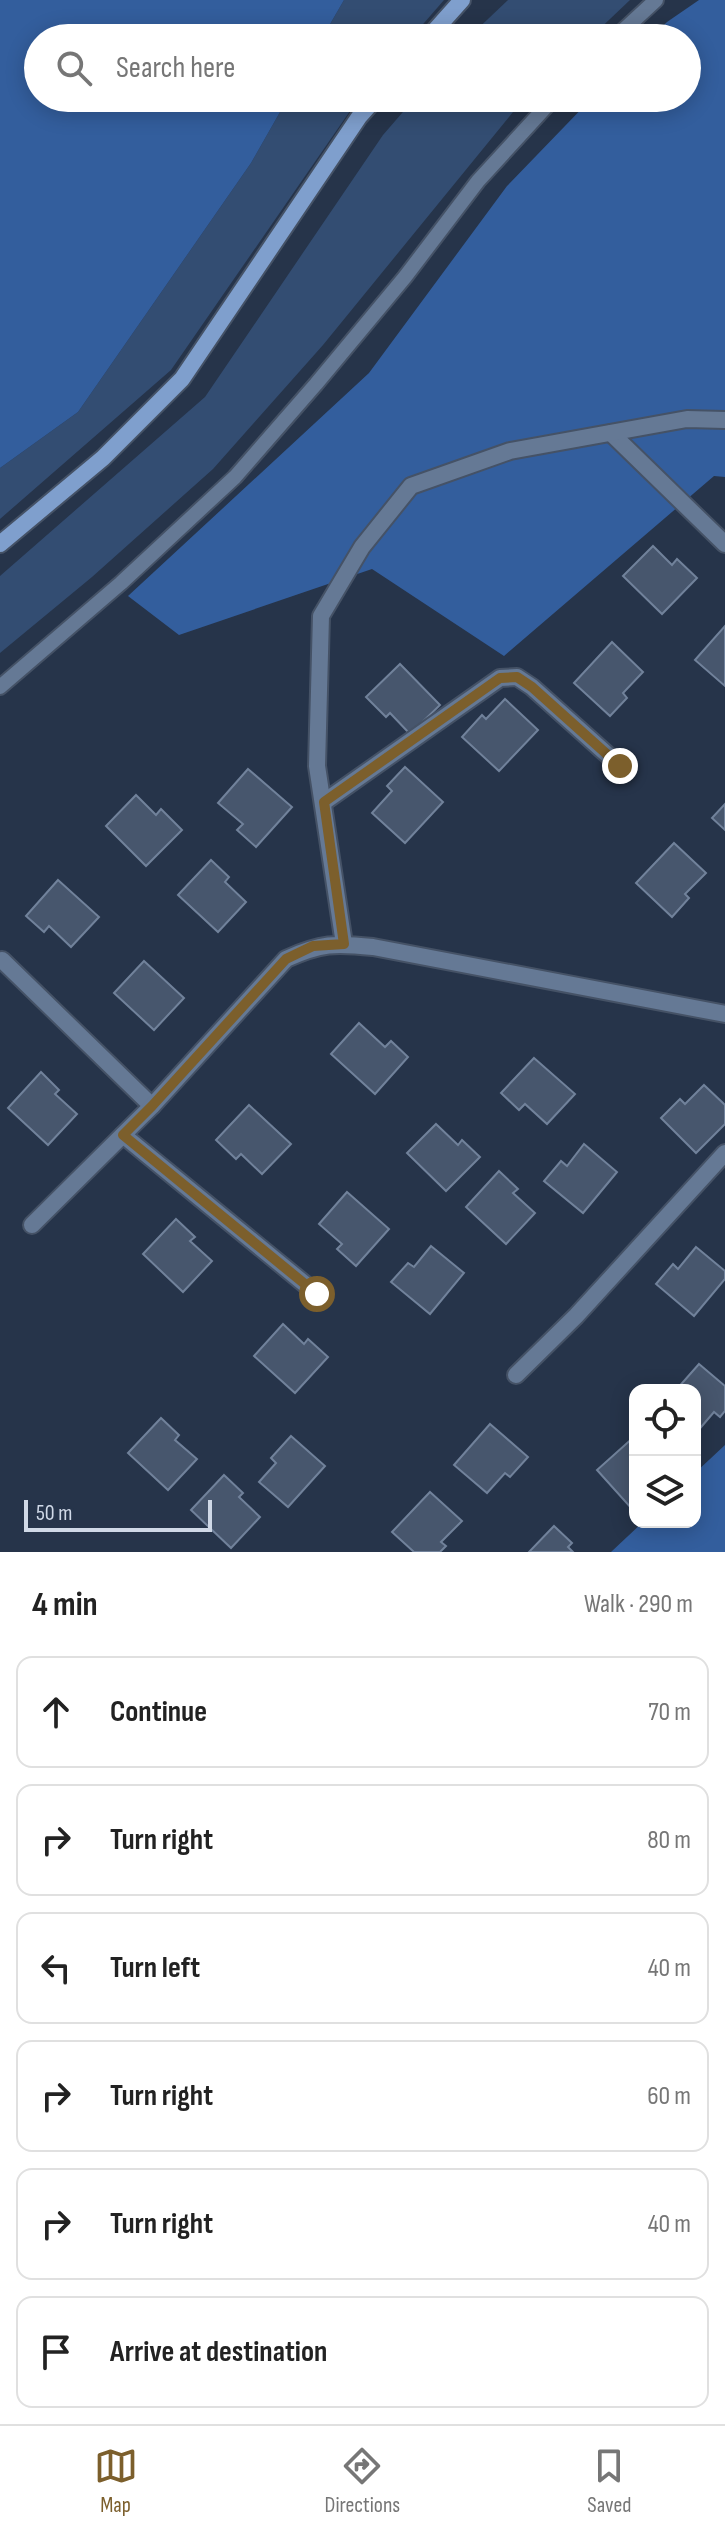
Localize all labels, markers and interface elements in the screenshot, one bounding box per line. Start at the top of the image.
search box [24,24,701,112]
icon: search [52,46,96,90]
text: Search here [116,50,235,86]
route end [602,748,638,784]
route start [299,1276,335,1312]
map controls [629,1384,701,1528]
button: locate [629,1384,701,1456]
button: layers [629,1456,701,1528]
scale bar [24,1496,212,1532]
text: 50 m [36,1500,72,1527]
text: 4 min [32,1584,98,1625]
text: Walk · 290 m [584,1589,693,1620]
icon: ahead [34,1690,78,1734]
text: Continue [110,1694,207,1730]
text: 70 m [648,1697,691,1728]
icon: right [34,1818,78,1862]
text: Turn right [110,1822,213,1858]
text: 80 m [647,1825,691,1856]
icon: left [34,1946,78,1990]
text: Turn left [110,1950,200,1986]
text: 40 m [648,1953,691,1984]
icon: right [34,2074,78,2118]
text: Turn right [110,2078,213,2114]
text: 60 m [647,2081,691,2112]
icon: right [34,2202,78,2246]
text: Turn right [110,2206,213,2242]
text: 40 m [648,2209,691,2240]
icon: arrive [34,2330,78,2374]
text: Arrive at destination [110,2334,327,2370]
tab: Map [94,2444,138,2519]
tab: Directions [325,2444,400,2519]
tab: Saved [587,2444,631,2519]

